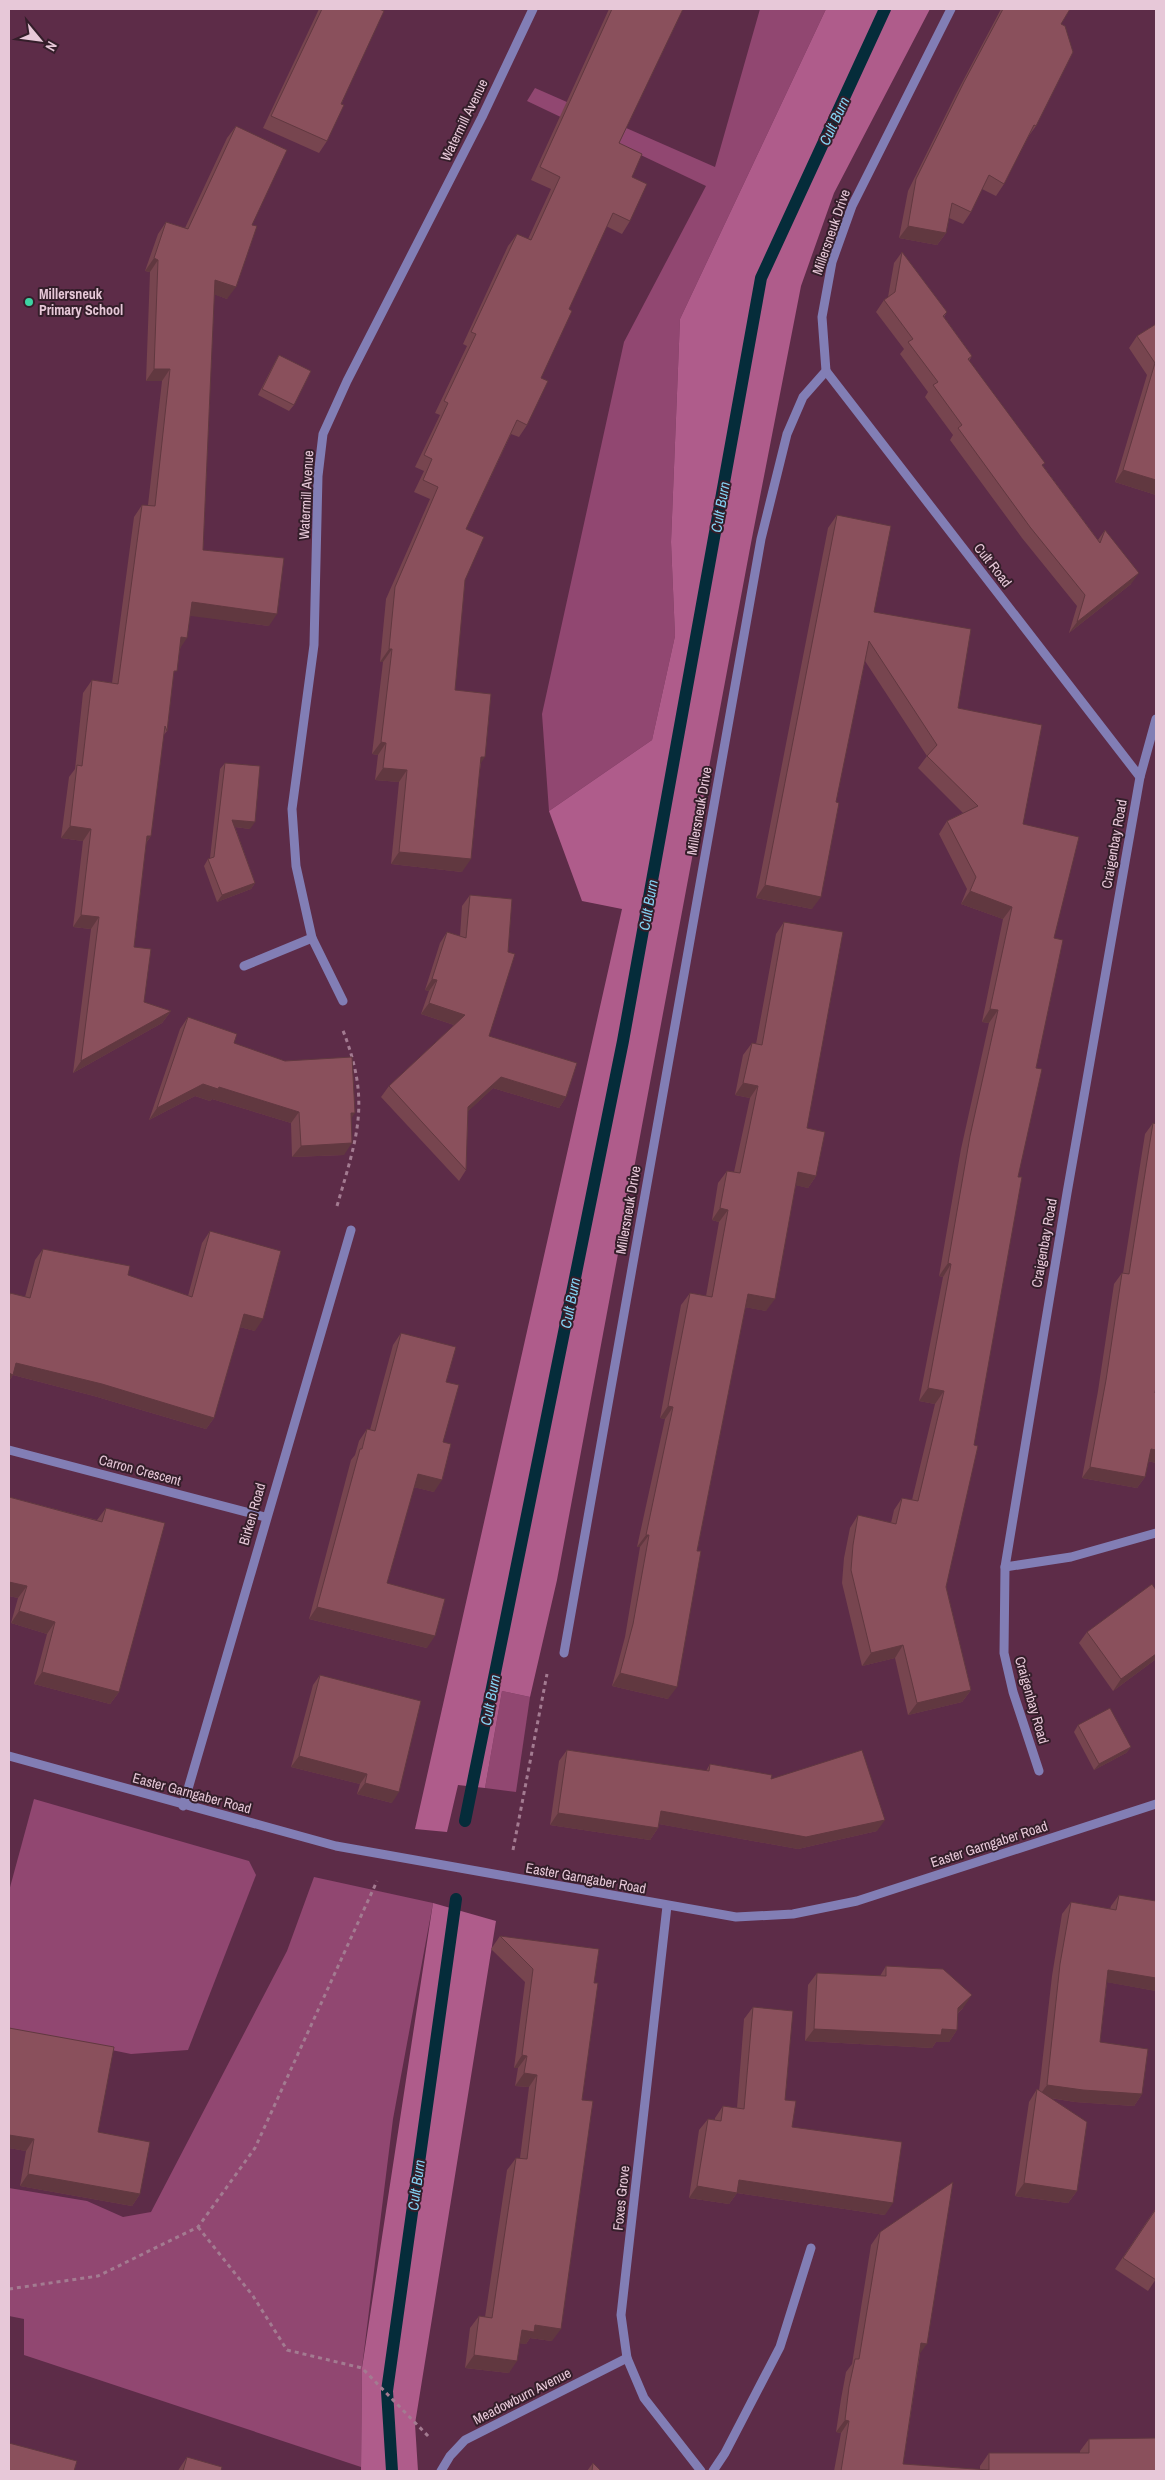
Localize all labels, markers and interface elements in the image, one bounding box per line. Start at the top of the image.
north arrow [15,15,65,65]
text: N [41,38,61,54]
street label: Watermill Avenue [436,76,492,164]
water label: Cult Burn [814,93,854,149]
street label: Millersneuk Drive [808,187,854,277]
place label: Millersneuk Primary School [39,285,123,319]
marker: Millersneuk Primary School [23,296,35,308]
street label: Watermill Avenue [295,450,317,540]
water label: Cult Burn [705,480,735,534]
street label: Cult Road [970,539,1016,591]
street label: Millersneuk Drive [682,765,716,857]
street label: Craigenbay Road [1097,798,1131,890]
water label: Cult Burn [633,878,663,932]
street label: Millersneuk Drive [611,1164,645,1256]
street label: Craigenbay Road [1027,1197,1061,1289]
water label: Cult Burn [555,1276,585,1330]
street label: Carron Crescent [97,1450,183,1490]
street label: Birken Road [235,1481,269,1547]
street label: Craigenbay Road [1011,1654,1053,1746]
water label: Cult Burn [475,1673,505,1727]
street label: Easter Garngaber Road [131,1769,253,1817]
street label: Easter Garngaber Road [928,1817,1050,1871]
street label: Easter Garngaber Road [524,1859,648,1897]
water label: Cult Burn [402,2158,430,2212]
street label: Foxes Grove [609,2165,633,2231]
street label: Meadowburn Avenue [470,2364,574,2428]

